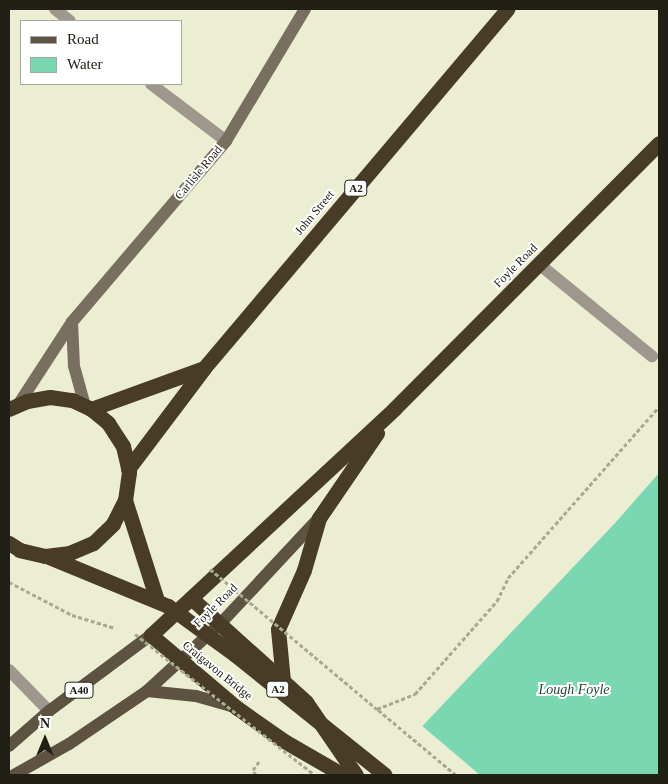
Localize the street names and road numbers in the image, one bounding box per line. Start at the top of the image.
street label: Carlisle Road [172,143,226,203]
road number: A2 [344,180,368,197]
street label: John Street [292,188,338,238]
street label: Foyle Road [491,241,541,291]
street label: Foyle Road [191,581,241,631]
street label: Craigavon Bridge [179,638,255,704]
road number: A2 [266,681,290,698]
road number: A40 [64,682,94,698]

